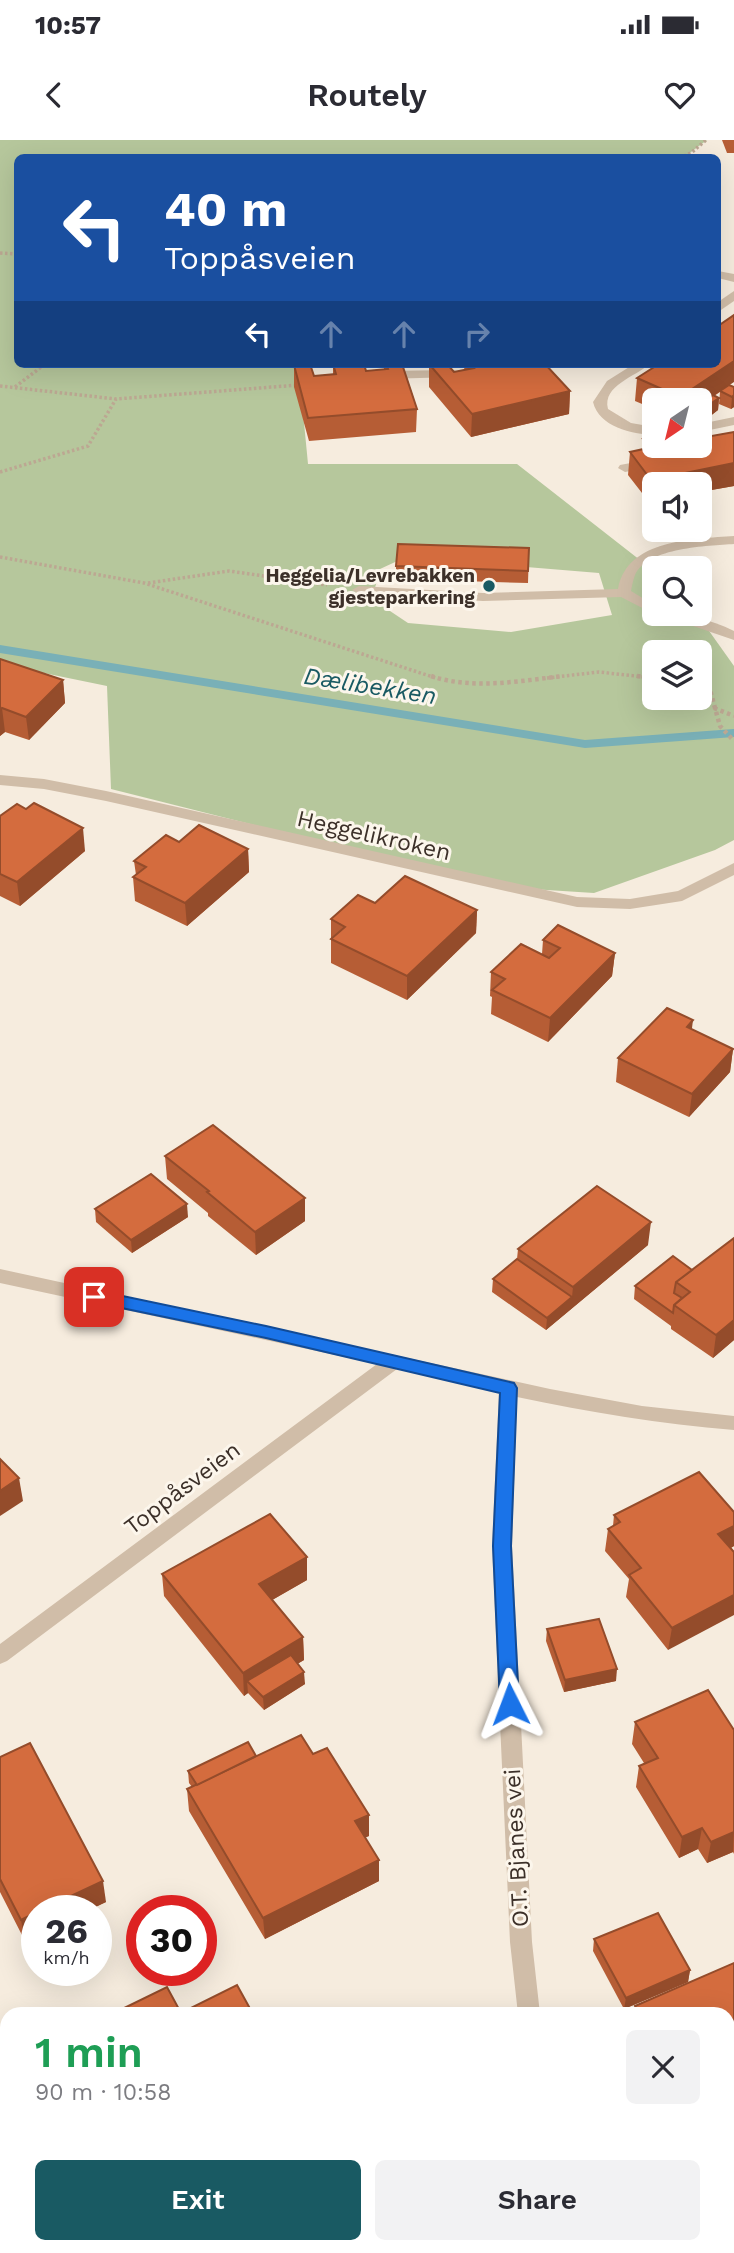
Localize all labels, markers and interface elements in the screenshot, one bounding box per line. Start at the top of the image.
text: 10:57 [35,10,101,40]
icon: back [35,76,73,114]
text: Routely [307,76,427,114]
icon: heart [661,76,699,114]
text: 40 m [164,180,287,238]
icon: left [49,182,140,273]
text: Toppåsveien [164,239,356,277]
icon: left [239,315,277,353]
icon: ahead [312,315,350,353]
icon: ahead [385,315,423,353]
icon: right [458,315,496,353]
north arrow [642,388,712,458]
map controls [642,388,712,710]
button: sound [642,472,712,542]
button: search [642,556,712,626]
place label: Heggelia/Levrebakken gjesteparkering [266,564,475,609]
marker: Heggelia/Levrebakken gjesteparkering [481,578,497,594]
button: layers [642,640,712,710]
water label: Dælibekken [302,662,438,710]
street label: Heggelikroken [294,805,453,866]
pin [64,1267,124,1327]
icon: arrive [75,1278,113,1316]
street label: Toppåsveien [119,1436,245,1541]
position arrow [473,1667,547,1741]
street label: O.T. Bjanes vei [499,1768,534,1928]
speed limit sign: 30 [126,1895,217,1986]
text: 26 [45,1910,88,1952]
text: km/h [43,1947,90,1968]
text: 1 min [35,2028,143,2077]
button: close [626,2030,700,2104]
text: 90 m · 10:58 [35,2079,171,2106]
button: Exit [35,2160,361,2240]
button: Share [375,2160,700,2240]

